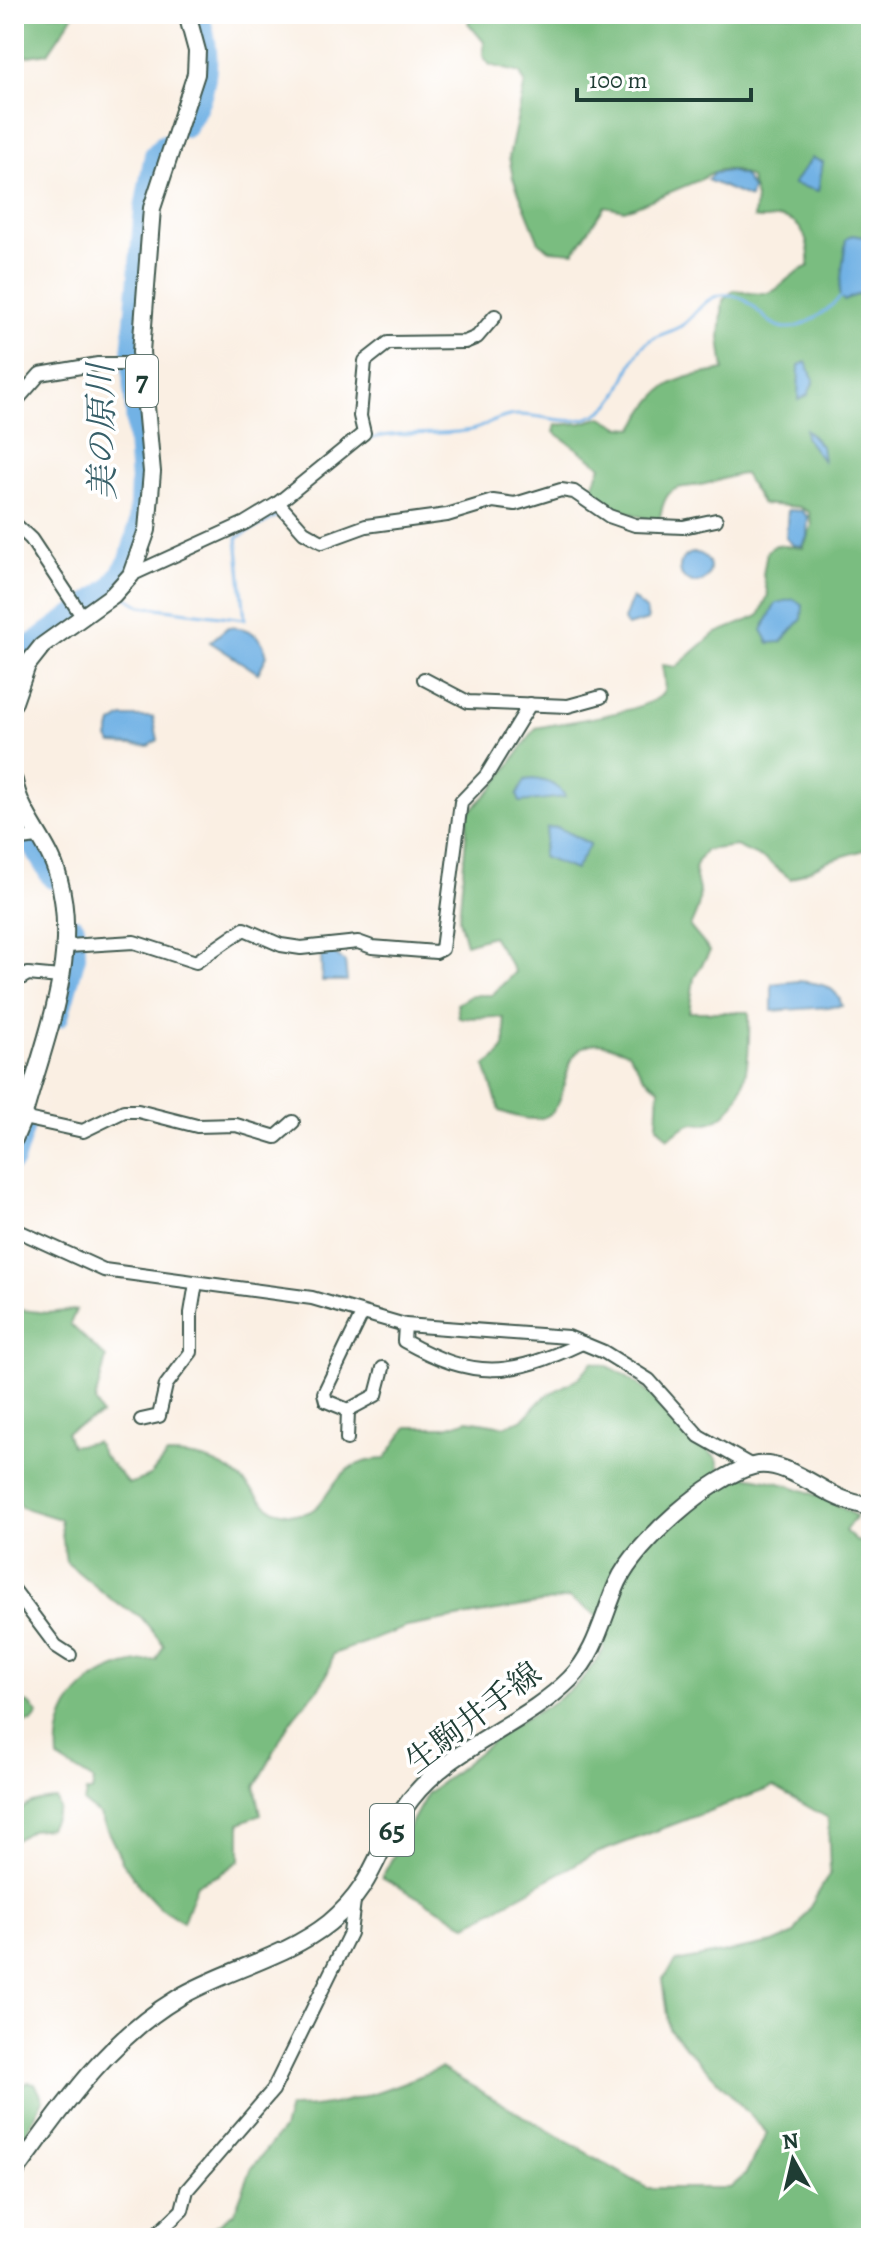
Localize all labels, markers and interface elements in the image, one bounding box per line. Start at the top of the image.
scale bar [577,52,751,102]
text: 100 m [589,64,648,96]
road number: 7 [126,355,158,407]
water label: 美の原川 [77,360,126,500]
street label: 生駒井手線 [396,1651,550,1783]
road number: 65 [370,1804,414,1856]
north arrow [753,2120,833,2200]
text: N [780,2125,800,2157]

